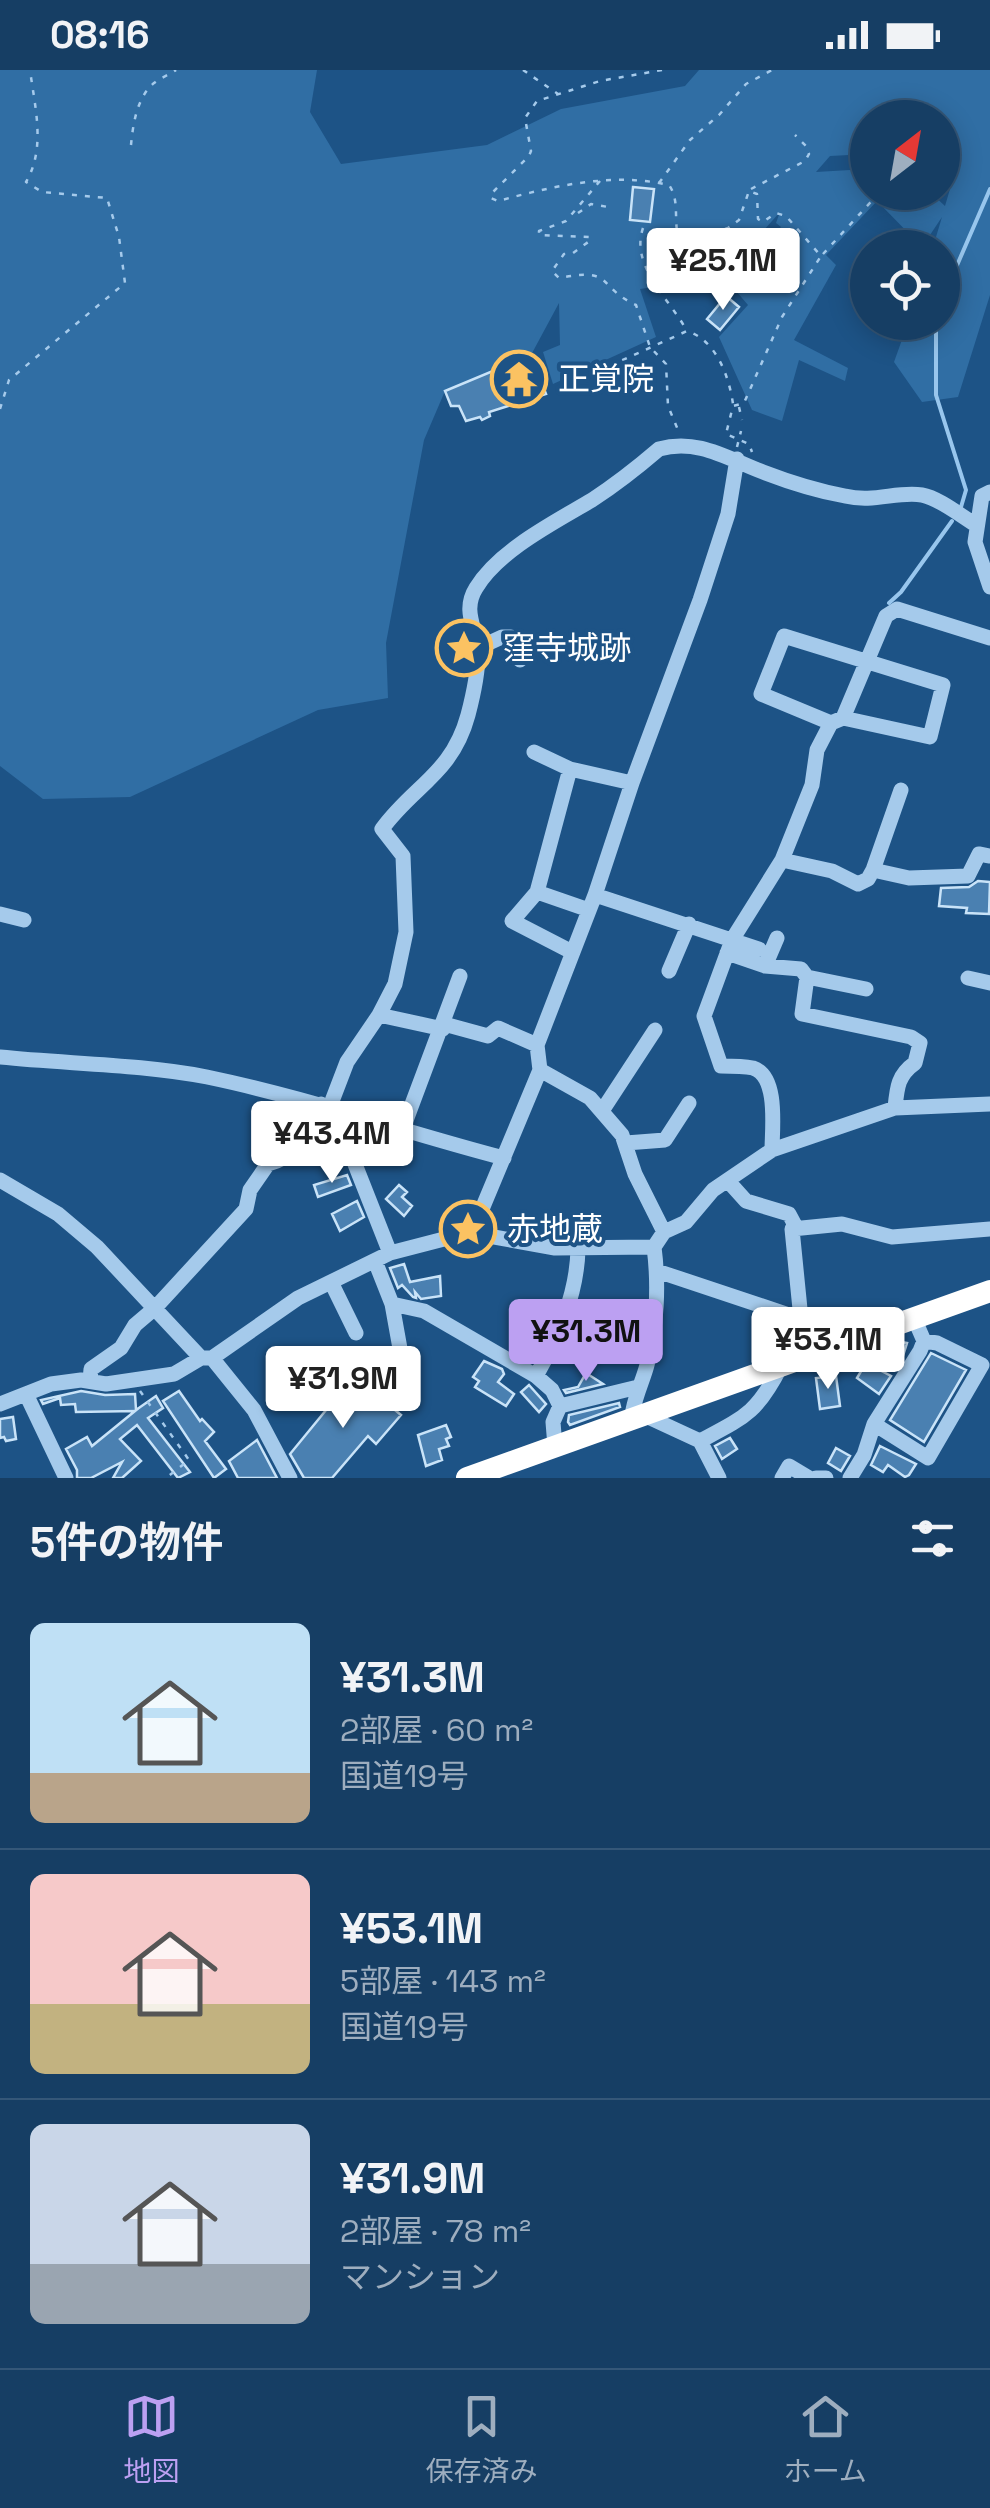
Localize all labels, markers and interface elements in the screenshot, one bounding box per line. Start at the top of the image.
text: 08:16 [50,11,149,59]
north arrow [850,100,960,210]
map controls [850,100,960,340]
pin: ¥25.1M [642,228,804,313]
button: locate [850,230,960,340]
text: ¥25.1M [669,240,777,280]
temple icon: 正覚院 [489,349,549,409]
place label: 正覚院 [558,359,654,399]
place icon: 窪寺城跡 [434,618,494,678]
place label: 窪寺城跡 [503,628,631,668]
pin: ¥43.4M [251,1101,413,1186]
text: ¥43.4M [273,1113,391,1153]
place icon: 赤地蔵 [438,1199,498,1259]
place label: 赤地蔵 [507,1209,603,1249]
pin: ¥31.3M [505,1299,667,1384]
pin: ¥53.1M [747,1307,909,1392]
text: ¥31.3M [531,1311,641,1351]
text: ¥53.1M [773,1319,883,1359]
pin: ¥31.9M [262,1346,424,1431]
text: ¥31.9M [288,1358,398,1398]
icon: filters [905,1511,960,1566]
text: 5件の物件 [30,1516,223,1569]
text: ¥31.3M [340,1651,485,1704]
icon: home [110,1663,230,1783]
text: 2部屋 · 60 m² [340,1710,533,1750]
text: 国道19号 [340,1756,469,1796]
text: ¥53.1M [340,1902,483,1955]
icon: home [110,1914,230,2034]
text: 5部屋 · 143 m² [340,1961,546,2001]
text: 国道19号 [340,2007,469,2047]
text: ¥31.9M [340,2152,485,2205]
icon: home [110,2164,230,2284]
text: 2部屋 · 78 m² [340,2211,531,2251]
text: マンション [340,2257,500,2297]
tab: 地図 [123,2389,179,2489]
tab: 保存済み [425,2389,537,2489]
tab: ホーム [784,2389,867,2489]

